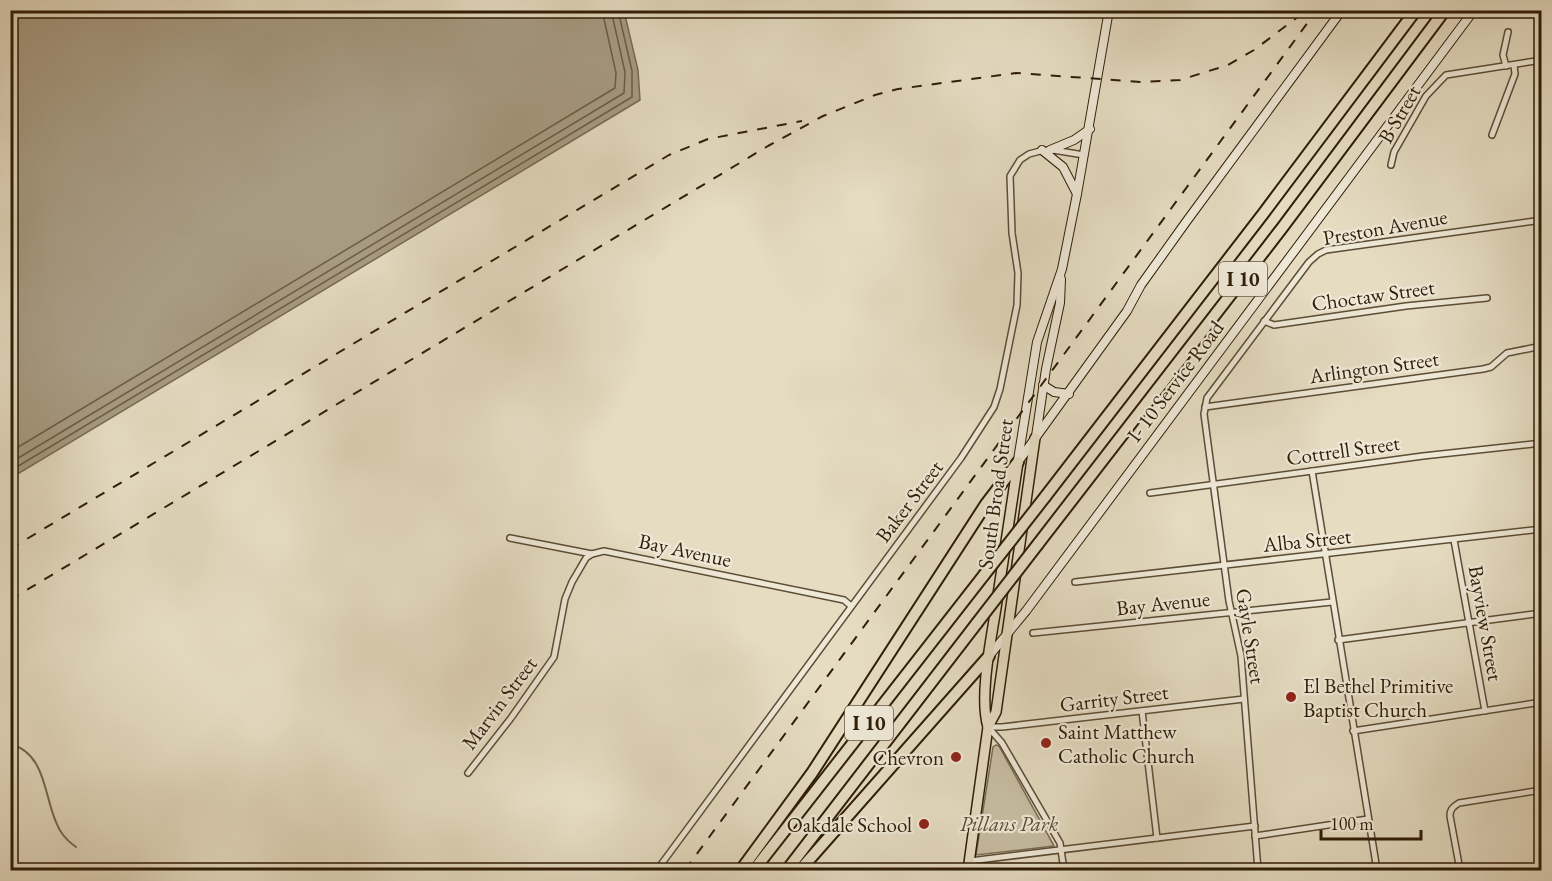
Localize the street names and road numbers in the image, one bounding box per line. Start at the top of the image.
street label: B Street [1372,80,1427,148]
street label: Preston Avenue [1321,203,1449,251]
road number: I 10 [1219,262,1267,296]
street label: Choctaw Street [1310,273,1437,317]
street label: I- 10 Service Road [1121,315,1230,447]
street label: Arlington Street [1307,345,1441,390]
street label: South Broad Street [971,417,1019,571]
street label: Cottrell Street [1285,429,1402,471]
street label: Baker Street [869,454,949,548]
street label: Alba Street [1260,522,1353,558]
street label: Bay Avenue [636,527,734,573]
street label: Bayview Street [1463,563,1510,683]
street label: Bay Avenue [1115,585,1211,621]
street label: Gayle Street [1230,586,1272,686]
street label: Marvin Street [455,651,543,755]
street label: Garrity Street [1058,678,1170,718]
road number: I 10 [845,706,893,740]

